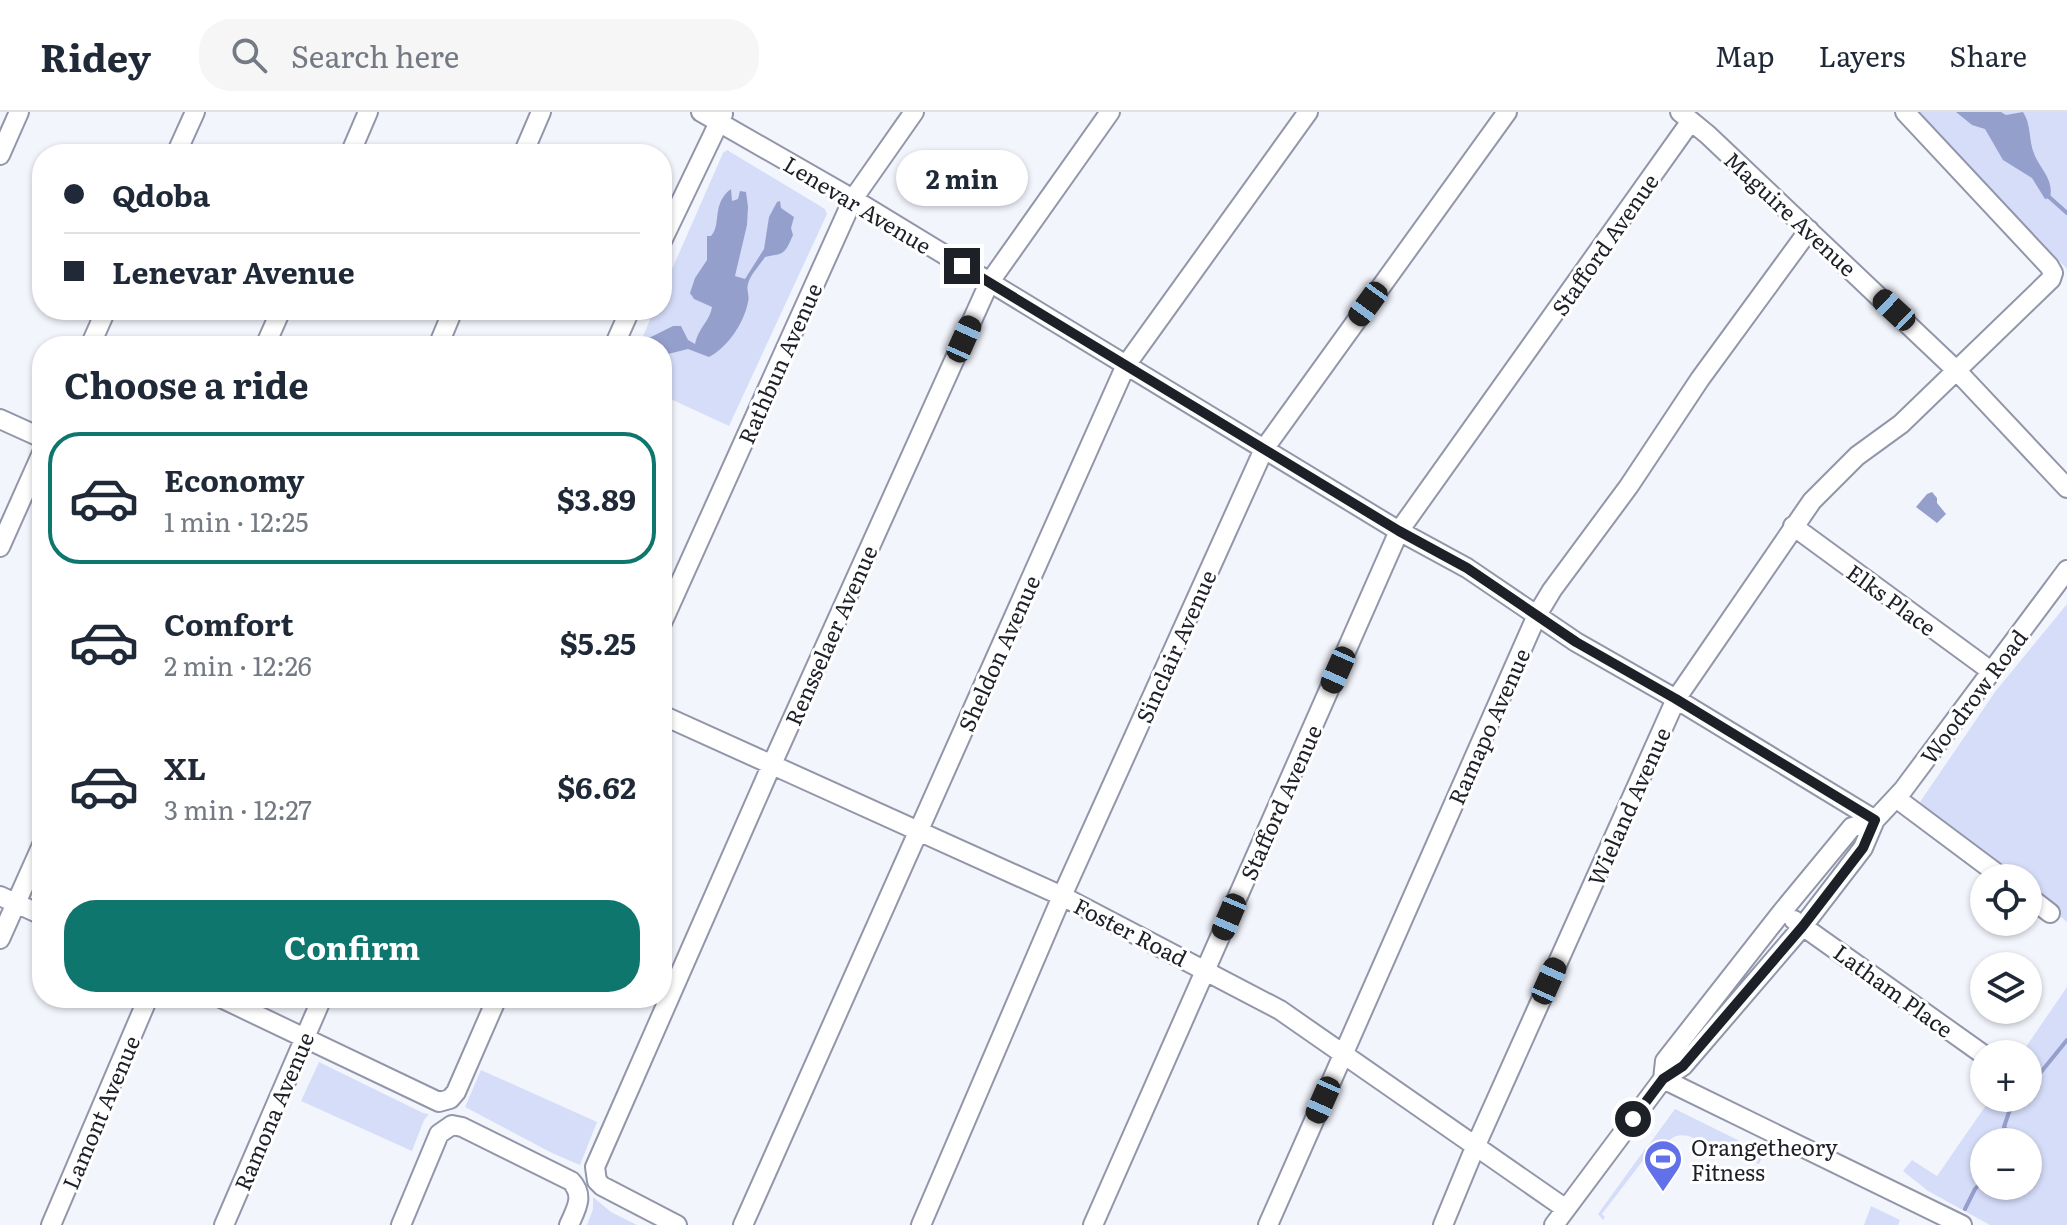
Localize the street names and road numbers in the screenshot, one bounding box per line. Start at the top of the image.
street label: Maguire Avenue [1717,143,1865,283]
street label: Lenevar Avenue [778,147,938,261]
street label: Stafford Avenue [1543,166,1665,322]
street label: Rathbun Avenue [729,277,829,449]
street label: Rensselaer Avenue [775,540,885,730]
street label: Elks Place [1840,555,1944,643]
street label: Sinclair Avenue [1127,564,1223,728]
street label: Sheldon Avenue [949,570,1047,736]
street label: Woodrow Road [1911,622,2035,770]
street label: Ramapo Avenue [1439,642,1537,810]
street label: Stafford Avenue [1231,719,1329,885]
street label: Wieland Avenue [1578,721,1678,891]
street label: Foster Road [1069,888,1193,974]
street label: Latham Place [1827,935,1961,1045]
street label: Ramona Avenue [225,1027,321,1195]
street label: Lamont Avenue [53,1030,147,1194]

